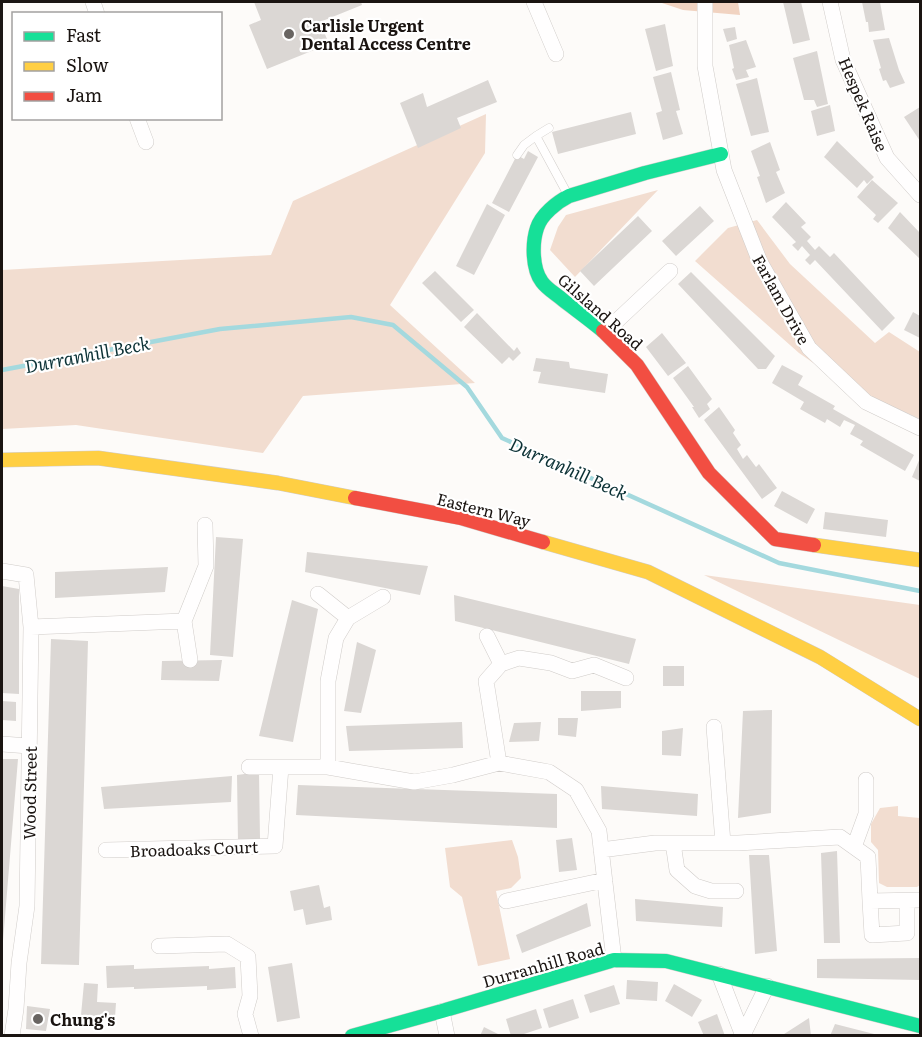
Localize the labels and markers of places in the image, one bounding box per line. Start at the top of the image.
place label: Carlisle Urgent Dental Access Centre [301,13,471,55]
marker: Carlisle Urgent Dental Access Centre [282,27,296,41]
place label: Chung's [50,1007,115,1031]
marker: Chung's [31,1012,45,1026]

